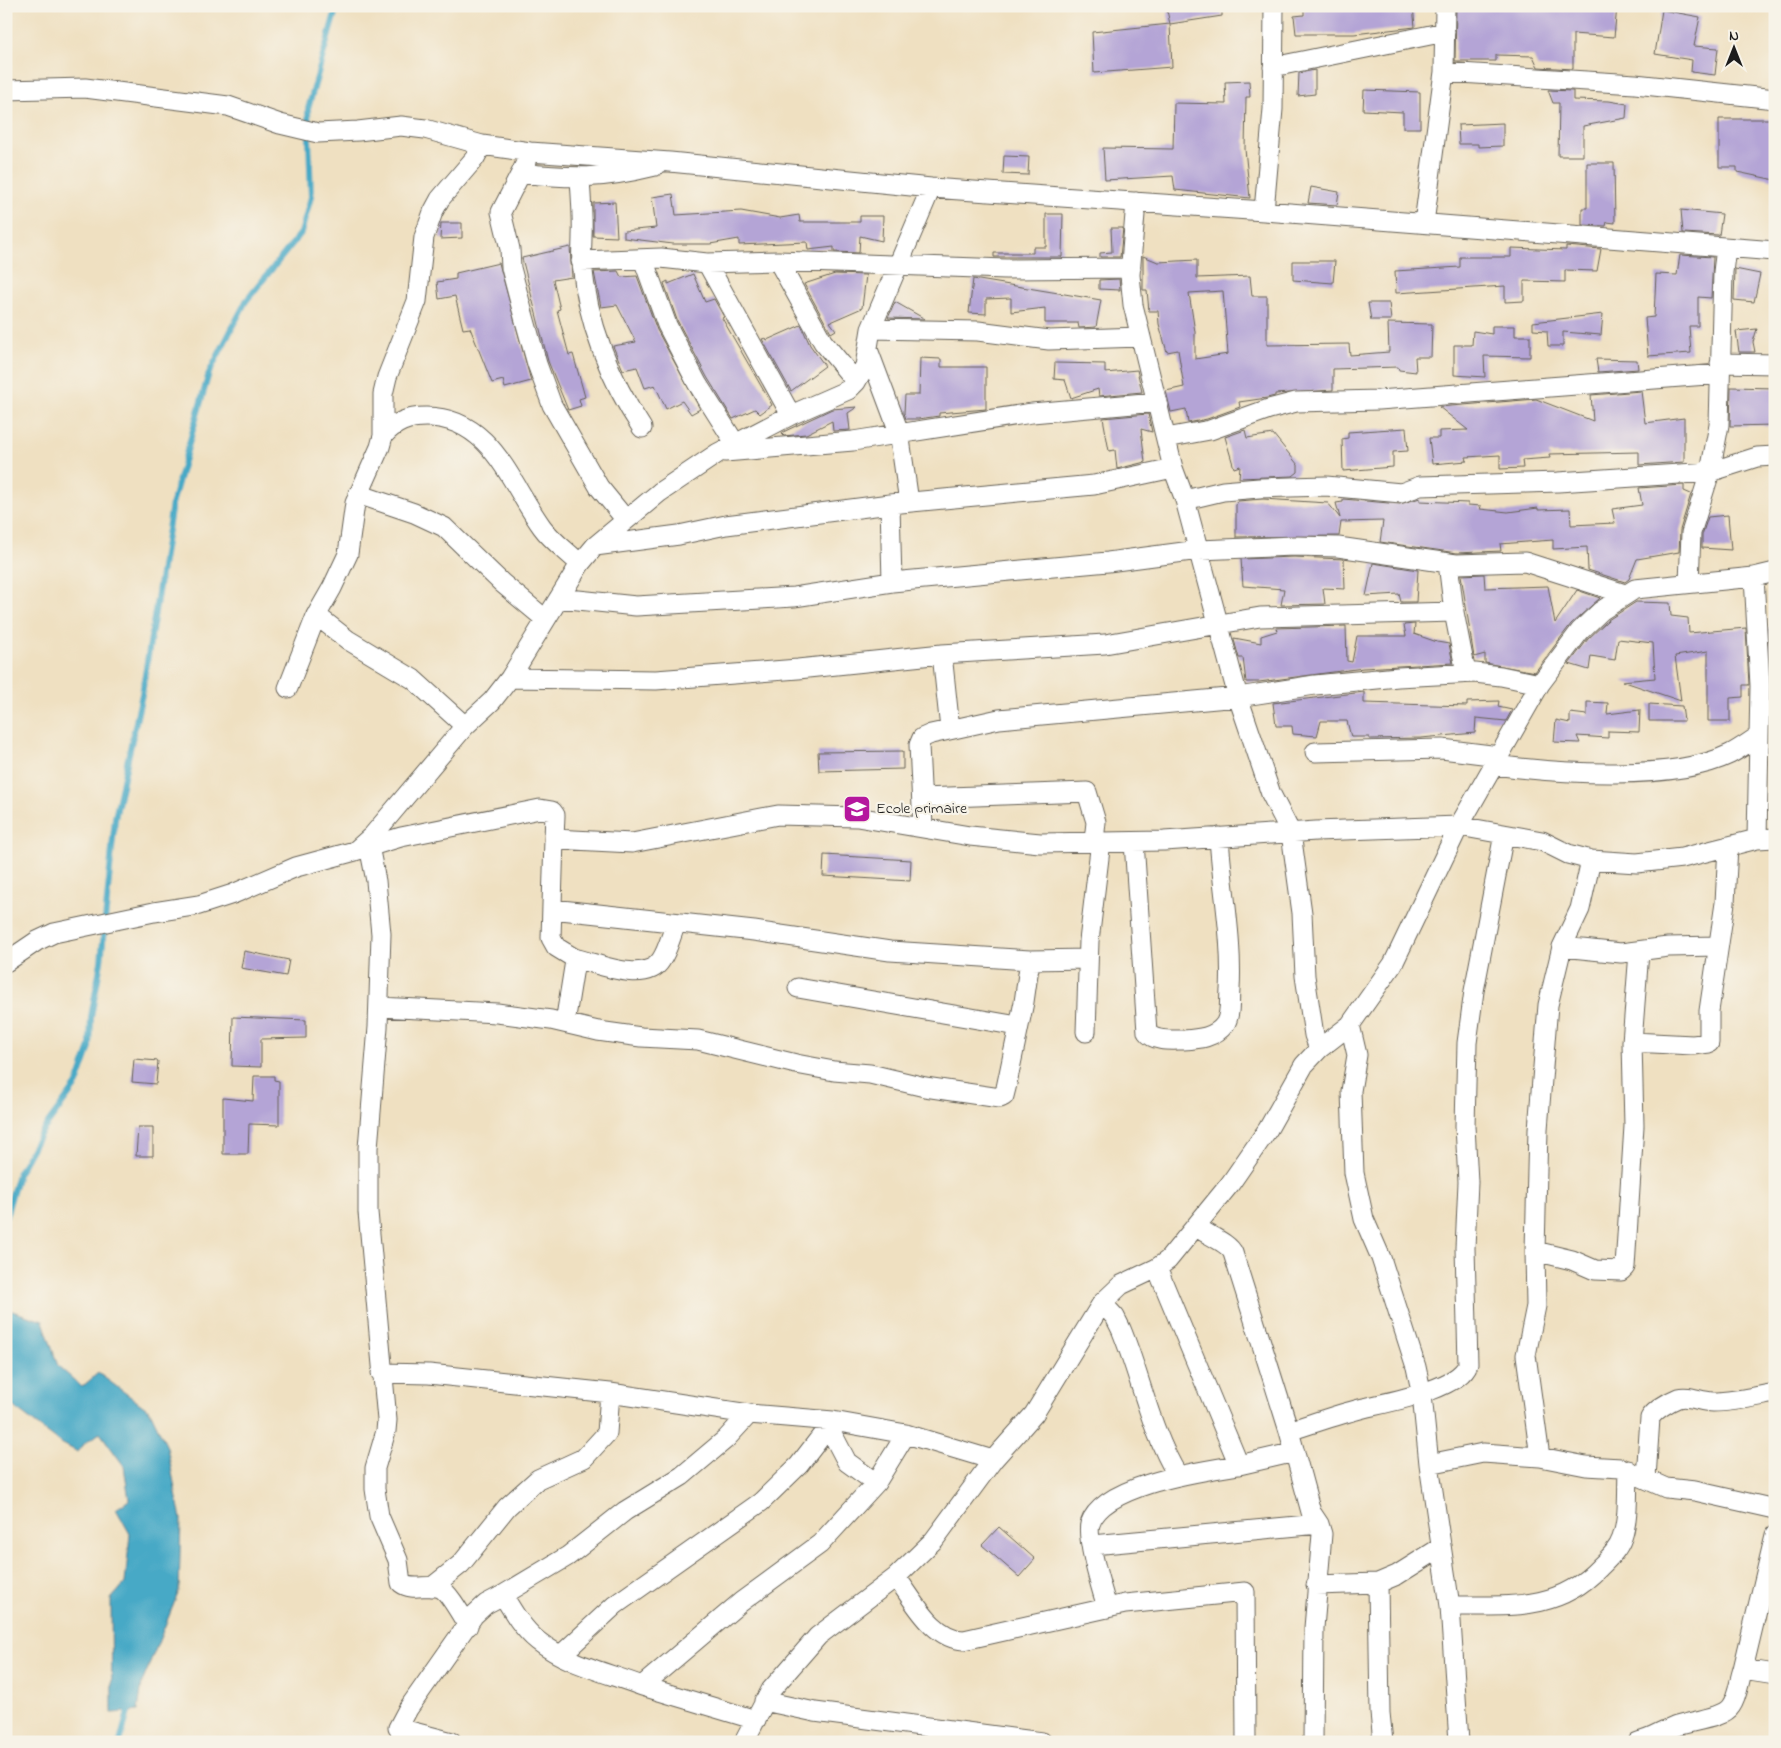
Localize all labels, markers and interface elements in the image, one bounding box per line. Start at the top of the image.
north arrow [1708,22,1758,72]
text: N [1729,26,1739,47]
school or university icon: Ecole primaire [842,794,872,824]
place label: Ecole primaire [876,797,968,821]

